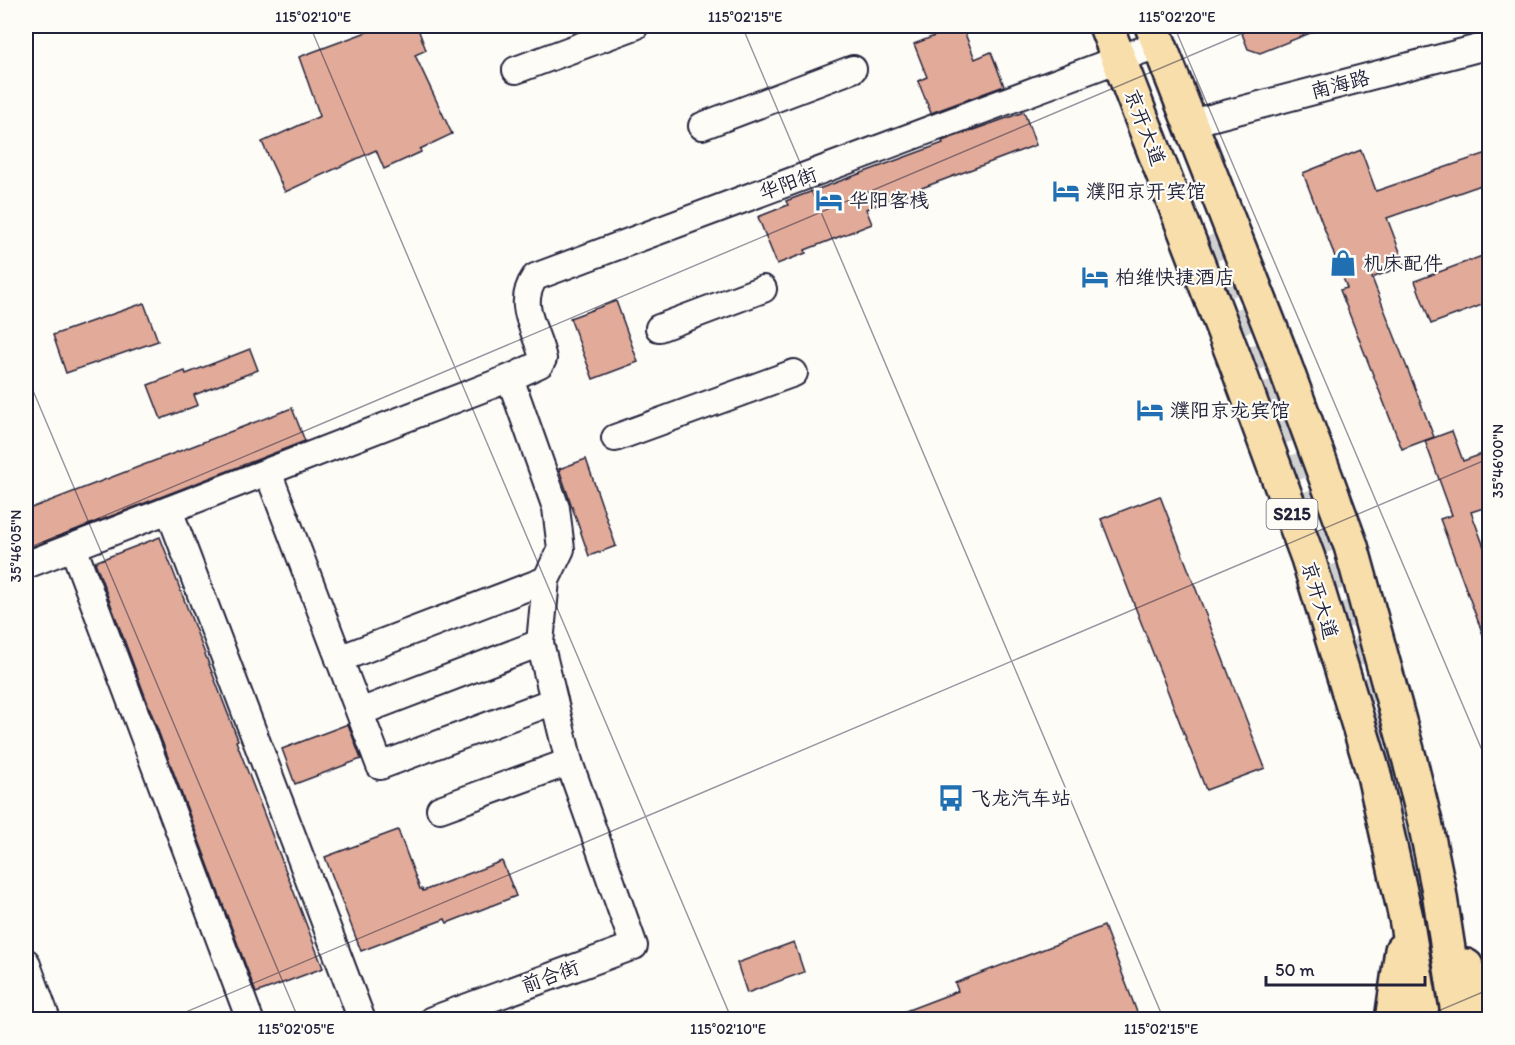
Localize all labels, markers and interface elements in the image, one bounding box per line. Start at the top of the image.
text: 115°02'10"E [275,8,351,26]
text: 115°02'15"E [708,8,782,26]
text: 115°02'20"E [1138,8,1216,26]
street label: 南海路 [1308,64,1373,103]
street label: 京开大道 [1119,85,1171,169]
street label: 华阳街 [756,161,820,205]
hotel icon: 濮阳京开宾馆 [1051,176,1081,206]
place label: 濮阳京开宾馆 [1086,179,1206,203]
hotel icon: 华阳客栈 [814,185,844,215]
place label: 华阳客栈 [849,188,929,212]
shop icon: 机床配件 [1328,248,1358,278]
place label: 机床配件 [1363,251,1443,275]
hotel icon: 柏维快捷酒店 [1080,262,1110,292]
place label: 柏维快捷酒店 [1115,265,1235,289]
hotel icon: 濮阳京龙宾馆 [1135,395,1165,425]
place label: 濮阳京龙宾馆 [1170,398,1290,422]
text: 35°46'00"N [1489,424,1507,498]
road number: S215 [1266,499,1318,529]
text: 35°46'05"N [7,510,25,582]
street label: 京开大道 [1297,558,1343,642]
bus stop icon: 飞龙汽车站 [936,783,966,813]
place label: 飞龙汽车站 [971,786,1071,810]
scale bar [1266,949,1425,987]
street label: 前合街 [518,954,582,998]
text: 50 m [1275,959,1315,981]
text: 115°02'05"E [257,1020,335,1038]
text: 115°02'10"E [690,1020,766,1038]
text: 115°02'15"E [1124,1020,1198,1038]

